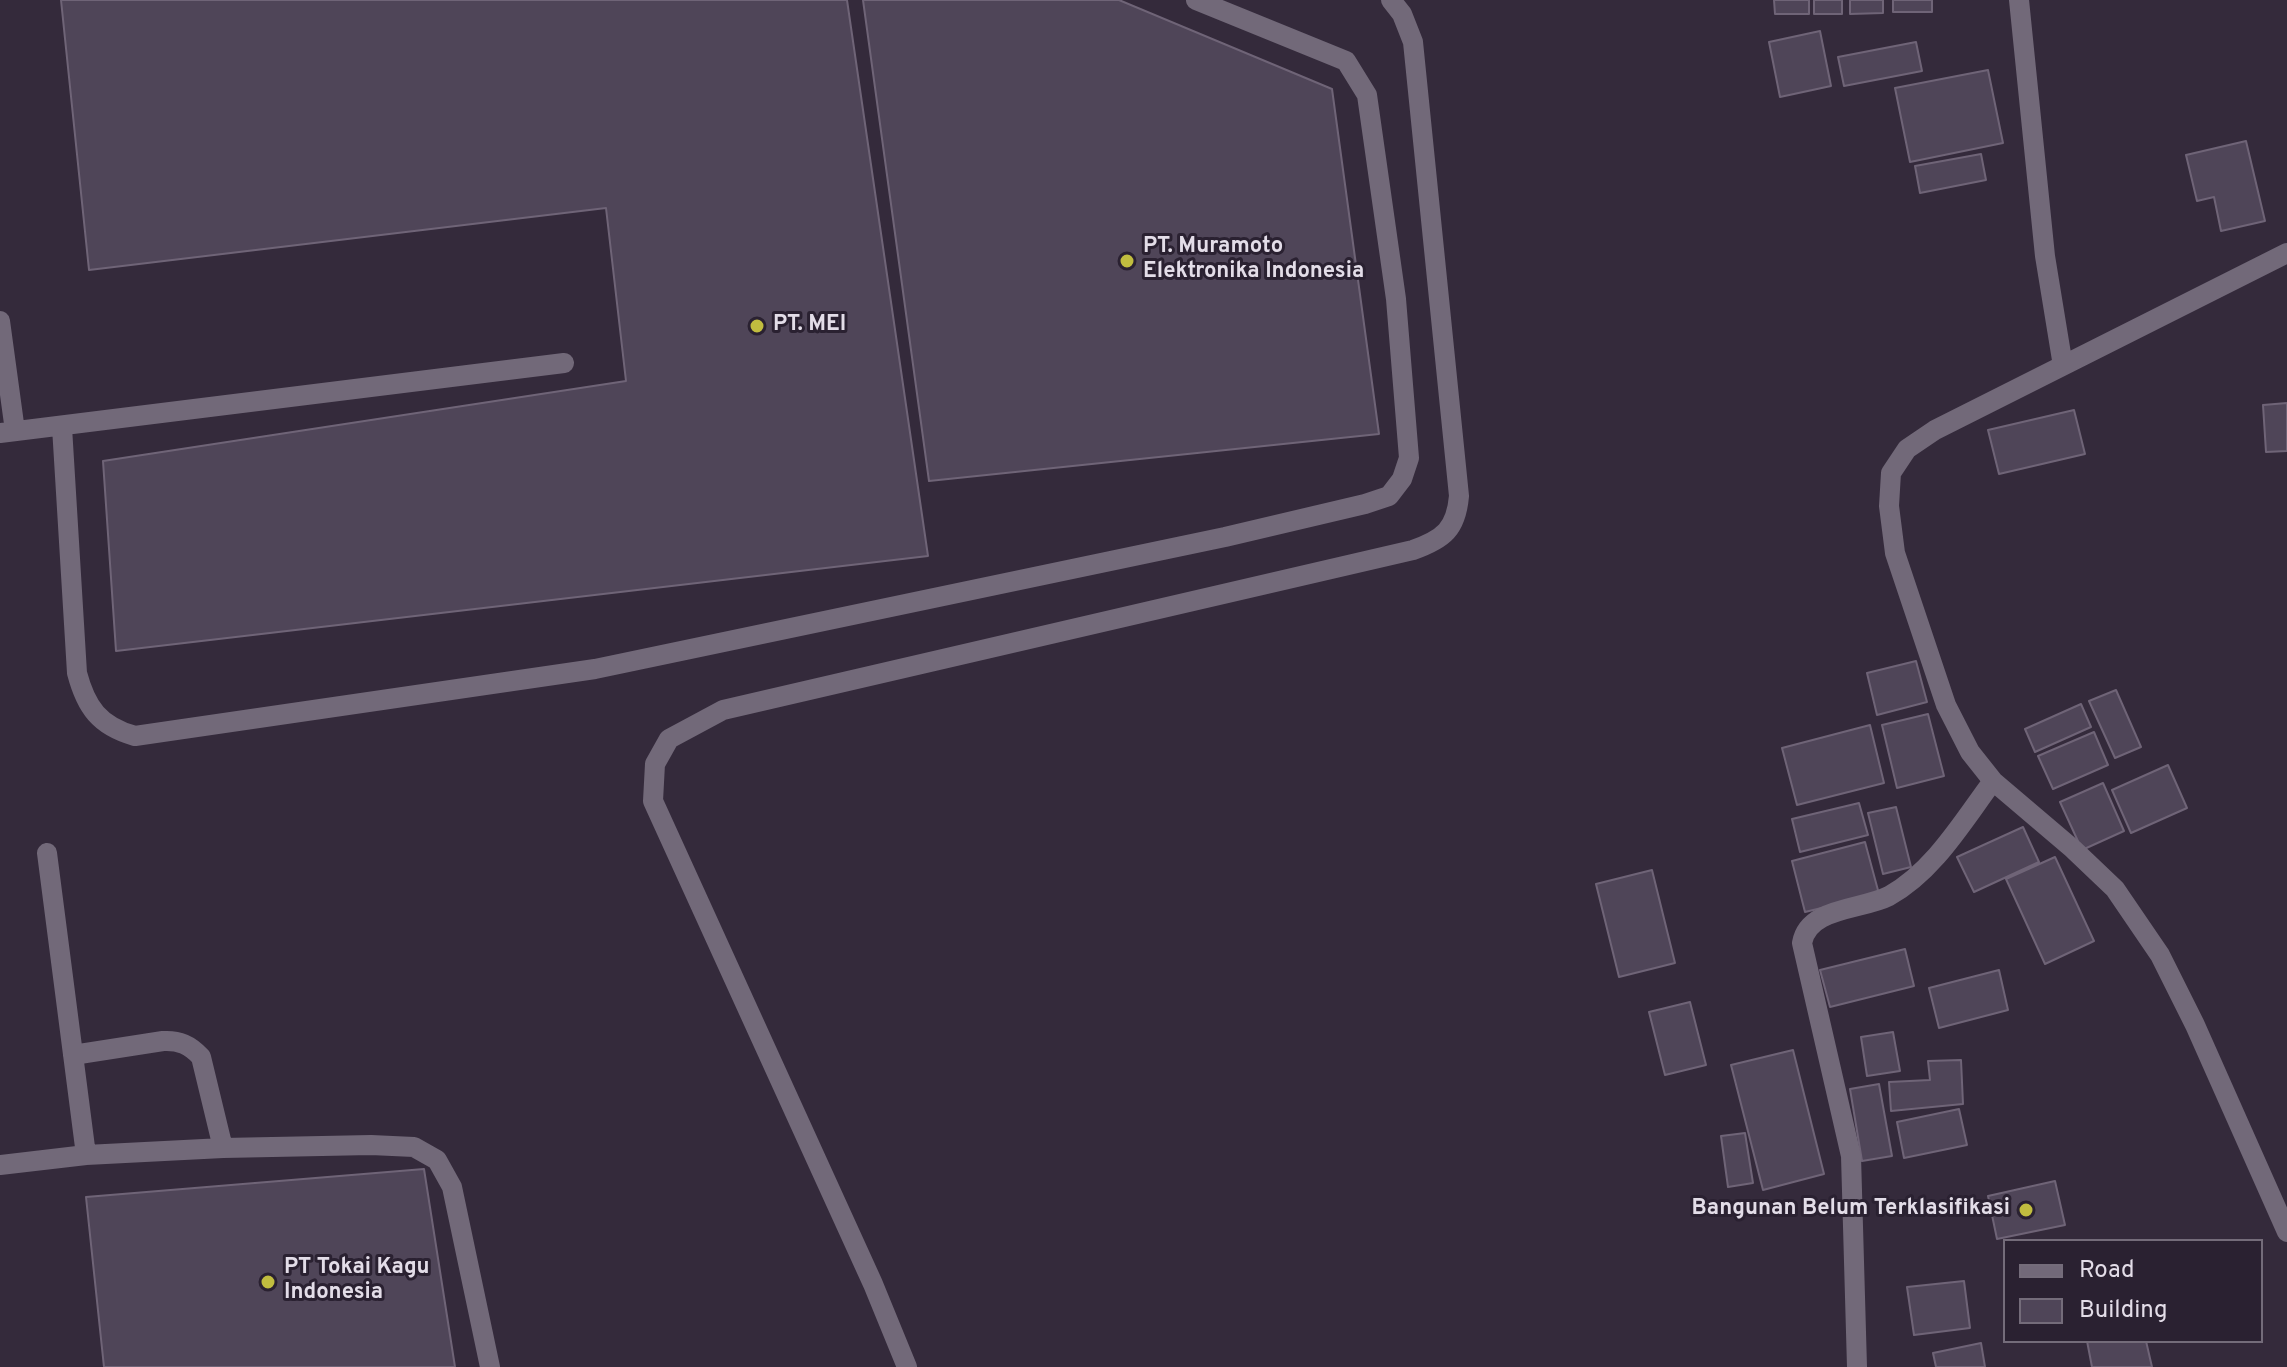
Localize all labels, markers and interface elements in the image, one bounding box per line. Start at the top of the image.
place label: PT. Muramoto Elektronika Indonesia [1143,235,1364,286]
marker: PT. Muramoto Elektronika Indonesia [1118,252,1136,270]
place label: PT. MEI [773,313,846,339]
marker: PT. MEI [748,317,766,335]
place label: Bangunan Belum Terklasifikasi [1691,1197,2010,1223]
marker: Bangunan Belum Terklasifikasi [2017,1201,2035,1219]
legend [2003,1239,2263,1343]
place label: PT Tokai Kagu Indonesia [284,1256,430,1308]
text: Road [2079,1256,2135,1286]
marker: PT Tokai Kagu Indonesia [259,1273,277,1291]
text: Building [2079,1296,2168,1326]

